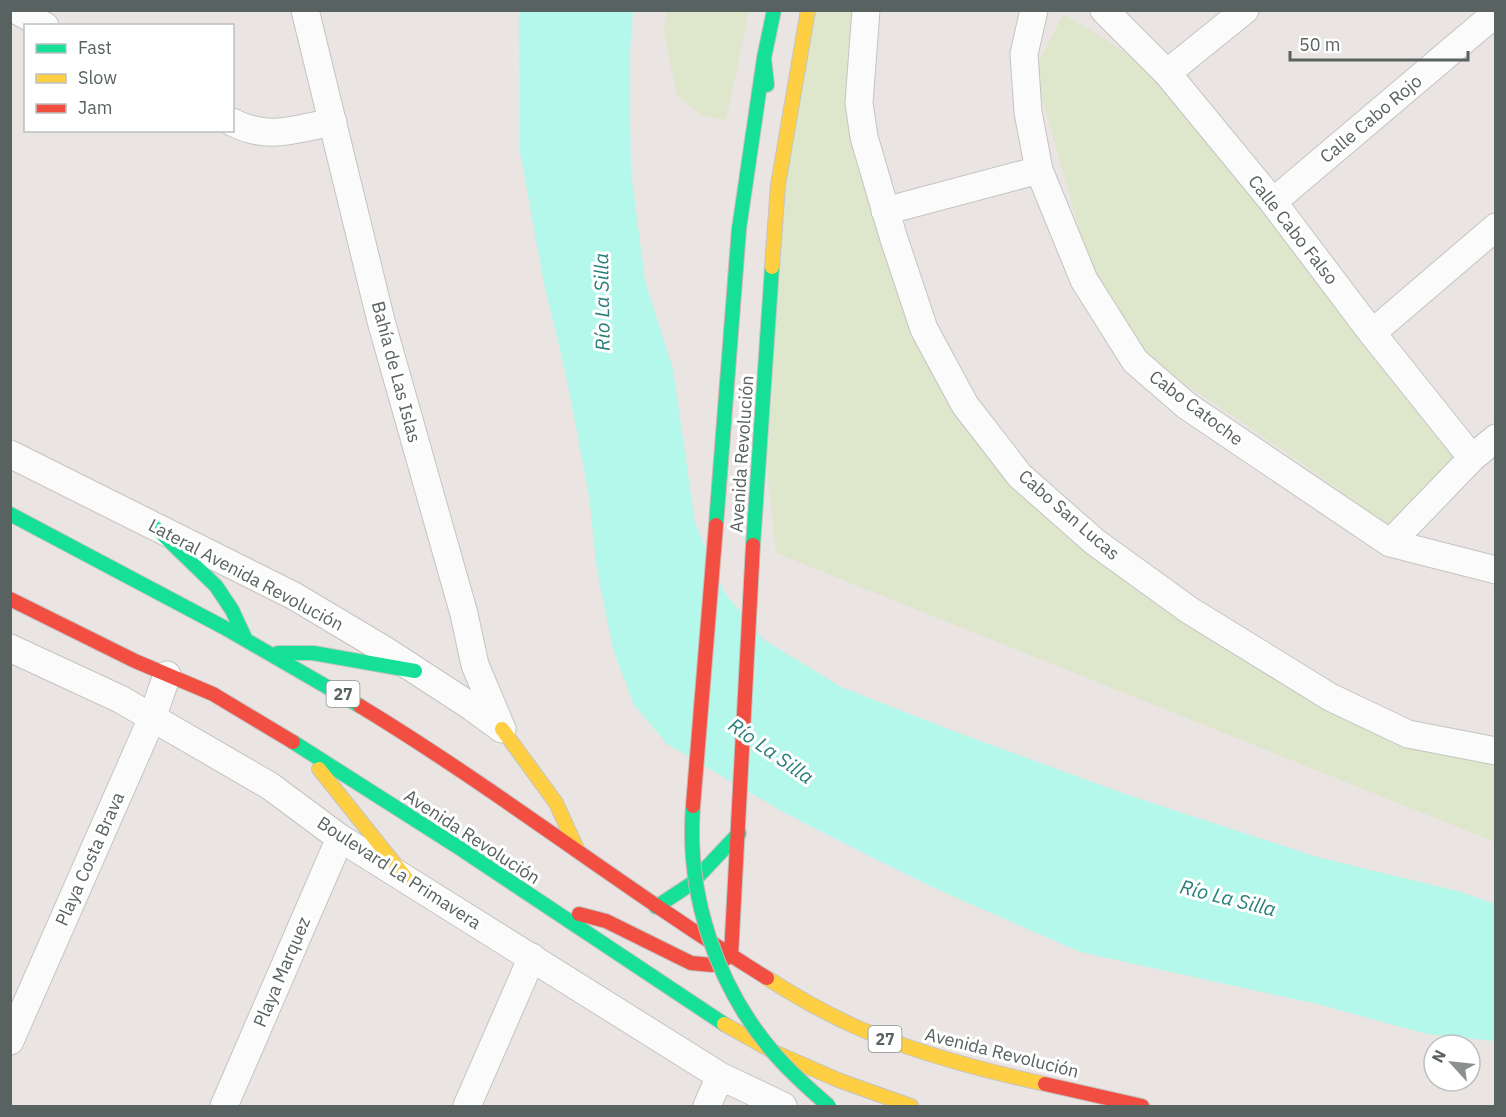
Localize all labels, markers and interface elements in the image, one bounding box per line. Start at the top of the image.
legend [24,24,234,132]
scale bar [1290,24,1468,62]
text: 50 m [1299,33,1341,56]
text: Fast [78,36,112,59]
text: Slow [78,66,117,89]
street label: Calle Cabo Rojo [1315,69,1426,168]
text: Jam [78,96,113,119]
street label: Calle Cabo Falso [1243,170,1343,289]
water label: Río La Silla [587,253,616,351]
street label: Bahía de Las Islas [367,299,426,445]
street label: Cabo Catoche [1145,365,1248,451]
street label: Avenida Revolución [725,375,758,533]
street label: Cabo San Lucas [1014,464,1125,565]
street label: Lateral Avenida Revolución [145,513,348,636]
road number: 27 [326,681,360,707]
water label: Río La Silla [723,711,819,790]
street label: Avenida Revolución [400,784,545,889]
street label: Playa Costa Brava [50,788,130,929]
street label: Boulevard La Primavera [313,811,486,934]
water label: Río La Silla [1177,873,1279,922]
street label: Playa Marquez [248,913,315,1030]
street label: Avenida Revolución [923,1022,1081,1083]
road number: 27 [868,1026,902,1052]
north arrow [1422,1033,1482,1093]
text: N [1427,1046,1450,1066]

